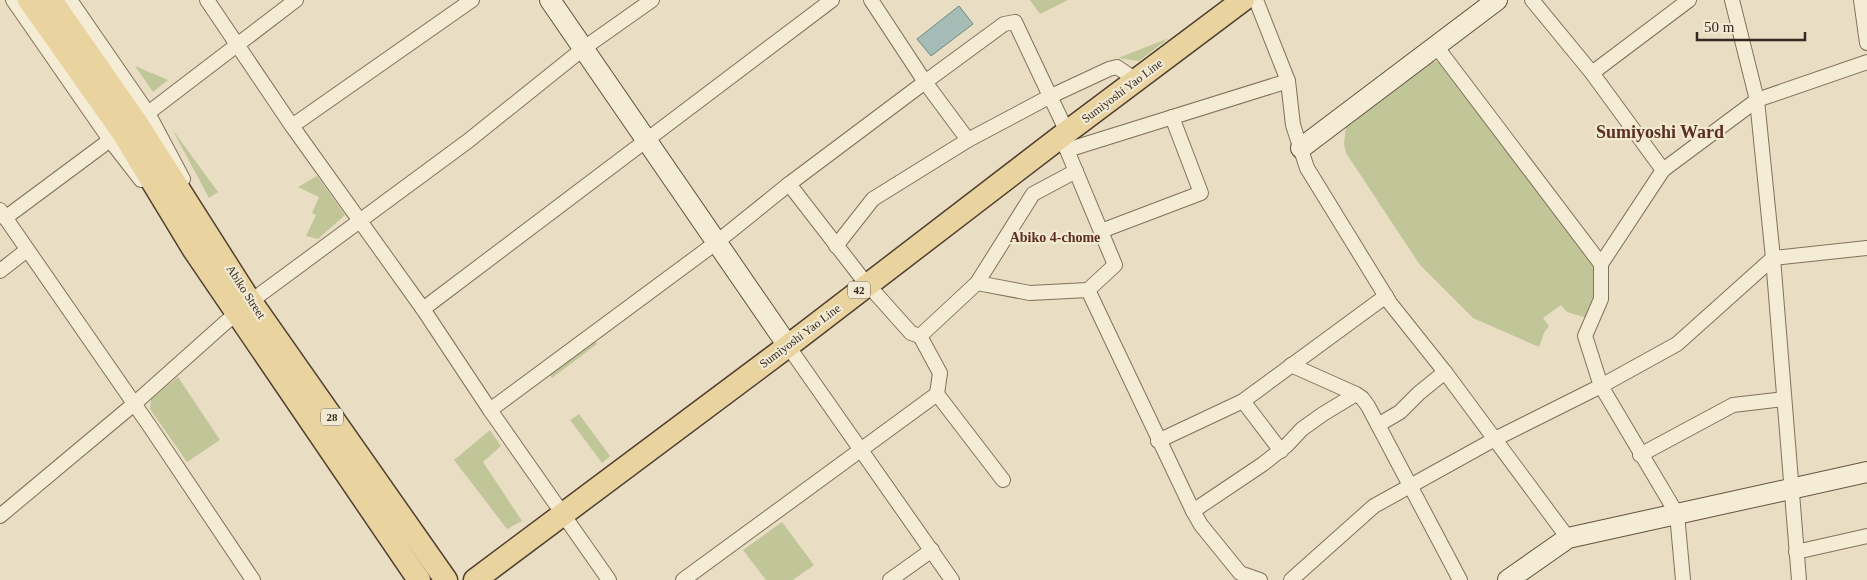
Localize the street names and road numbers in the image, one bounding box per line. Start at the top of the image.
street label: Sumiyoshi Yao Line [1079,56,1165,126]
street label: Abiko Street [224,263,269,322]
road number: 42 [848,282,870,298]
street label: Sumiyoshi Yao Line [757,301,843,371]
road number: 28 [321,408,343,426]

